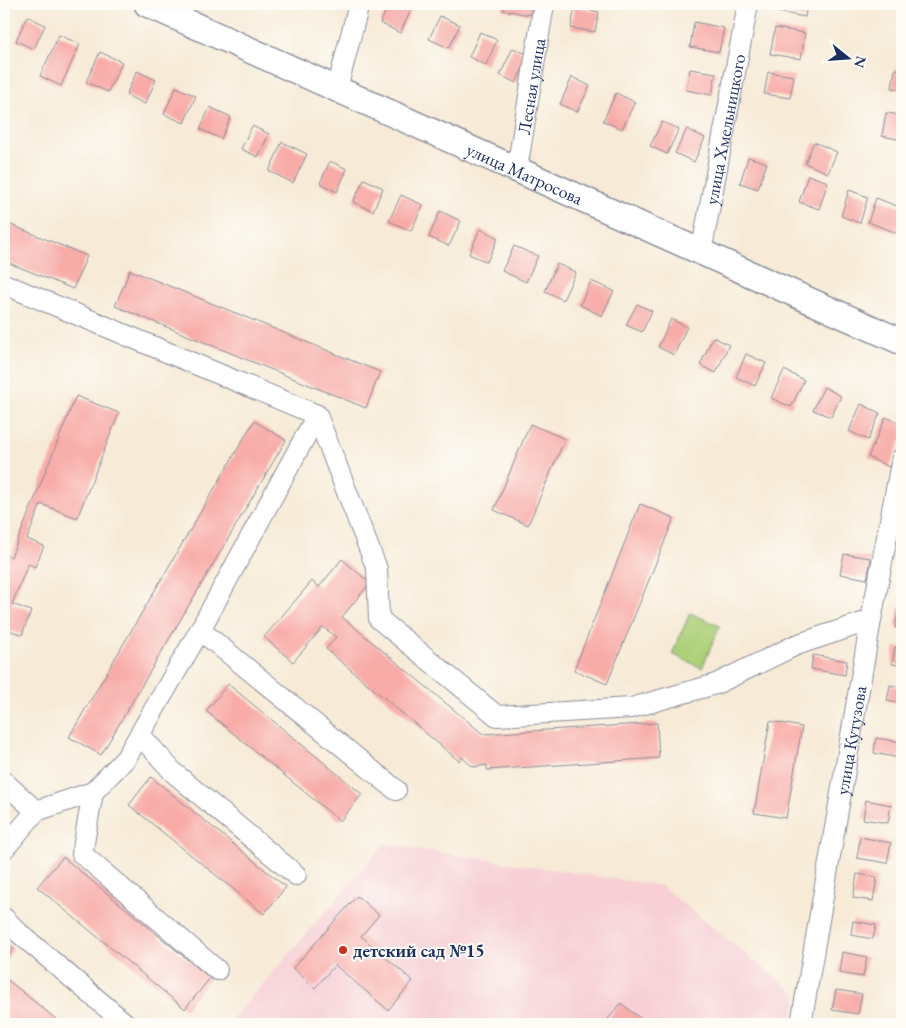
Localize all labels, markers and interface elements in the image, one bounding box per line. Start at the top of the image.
north arrow [824,32,874,82]
street label: Лесная улица [511,36,550,136]
street label: улица Хмельницкого [699,52,750,207]
text: N [850,54,871,70]
street label: улица Матросова [463,137,587,210]
street label: улица Кутузова [829,683,871,797]
place label: детский сад №15 [353,939,485,962]
marker: детский сад №15 [337,944,349,956]

